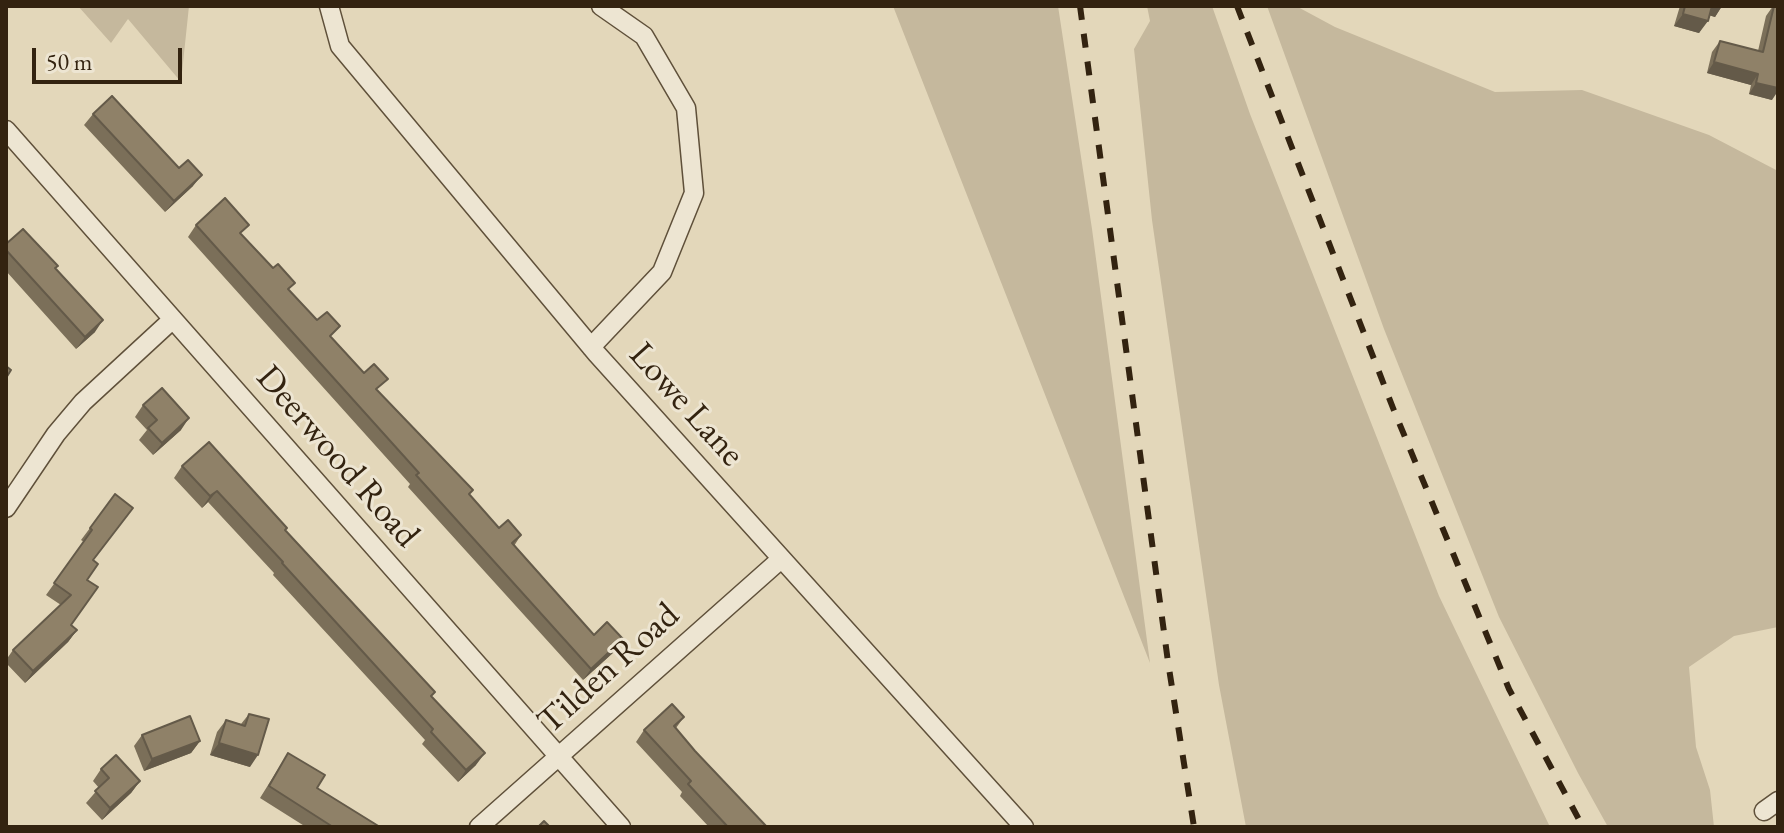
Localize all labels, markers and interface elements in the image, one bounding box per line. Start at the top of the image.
scale bar [36,32,186,82]
text: 50 m [46,46,93,77]
street label: Lowe Lane [619,334,753,476]
street label: Deerwood Road [246,357,428,557]
street label: Tilden Road [529,594,689,744]

